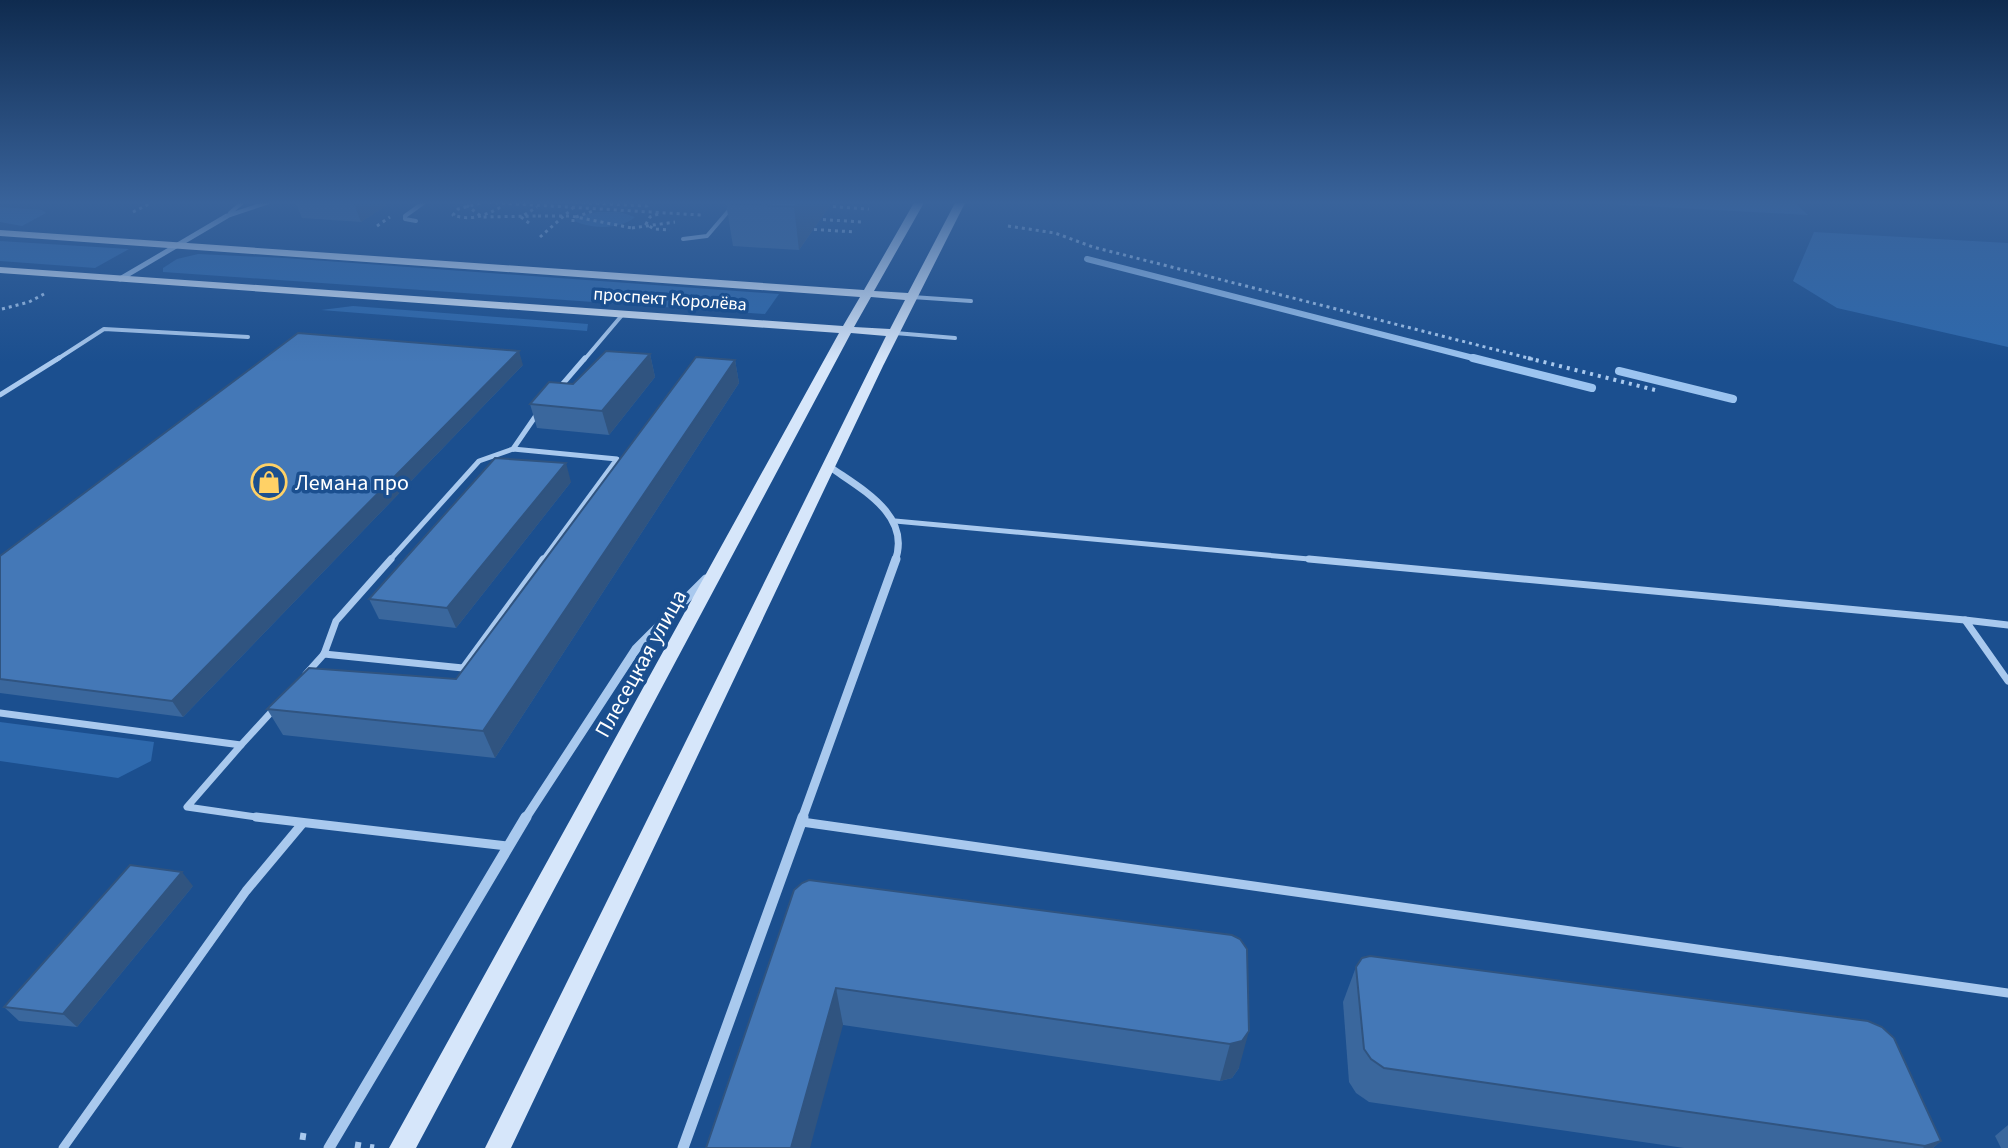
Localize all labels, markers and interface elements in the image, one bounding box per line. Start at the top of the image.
street label: проспект Королёва [592,282,748,317]
shop icon: Лемана про [250,463,288,501]
place label: Лемана про [295,467,409,499]
street label: Плесецкая улица [587,584,695,743]

